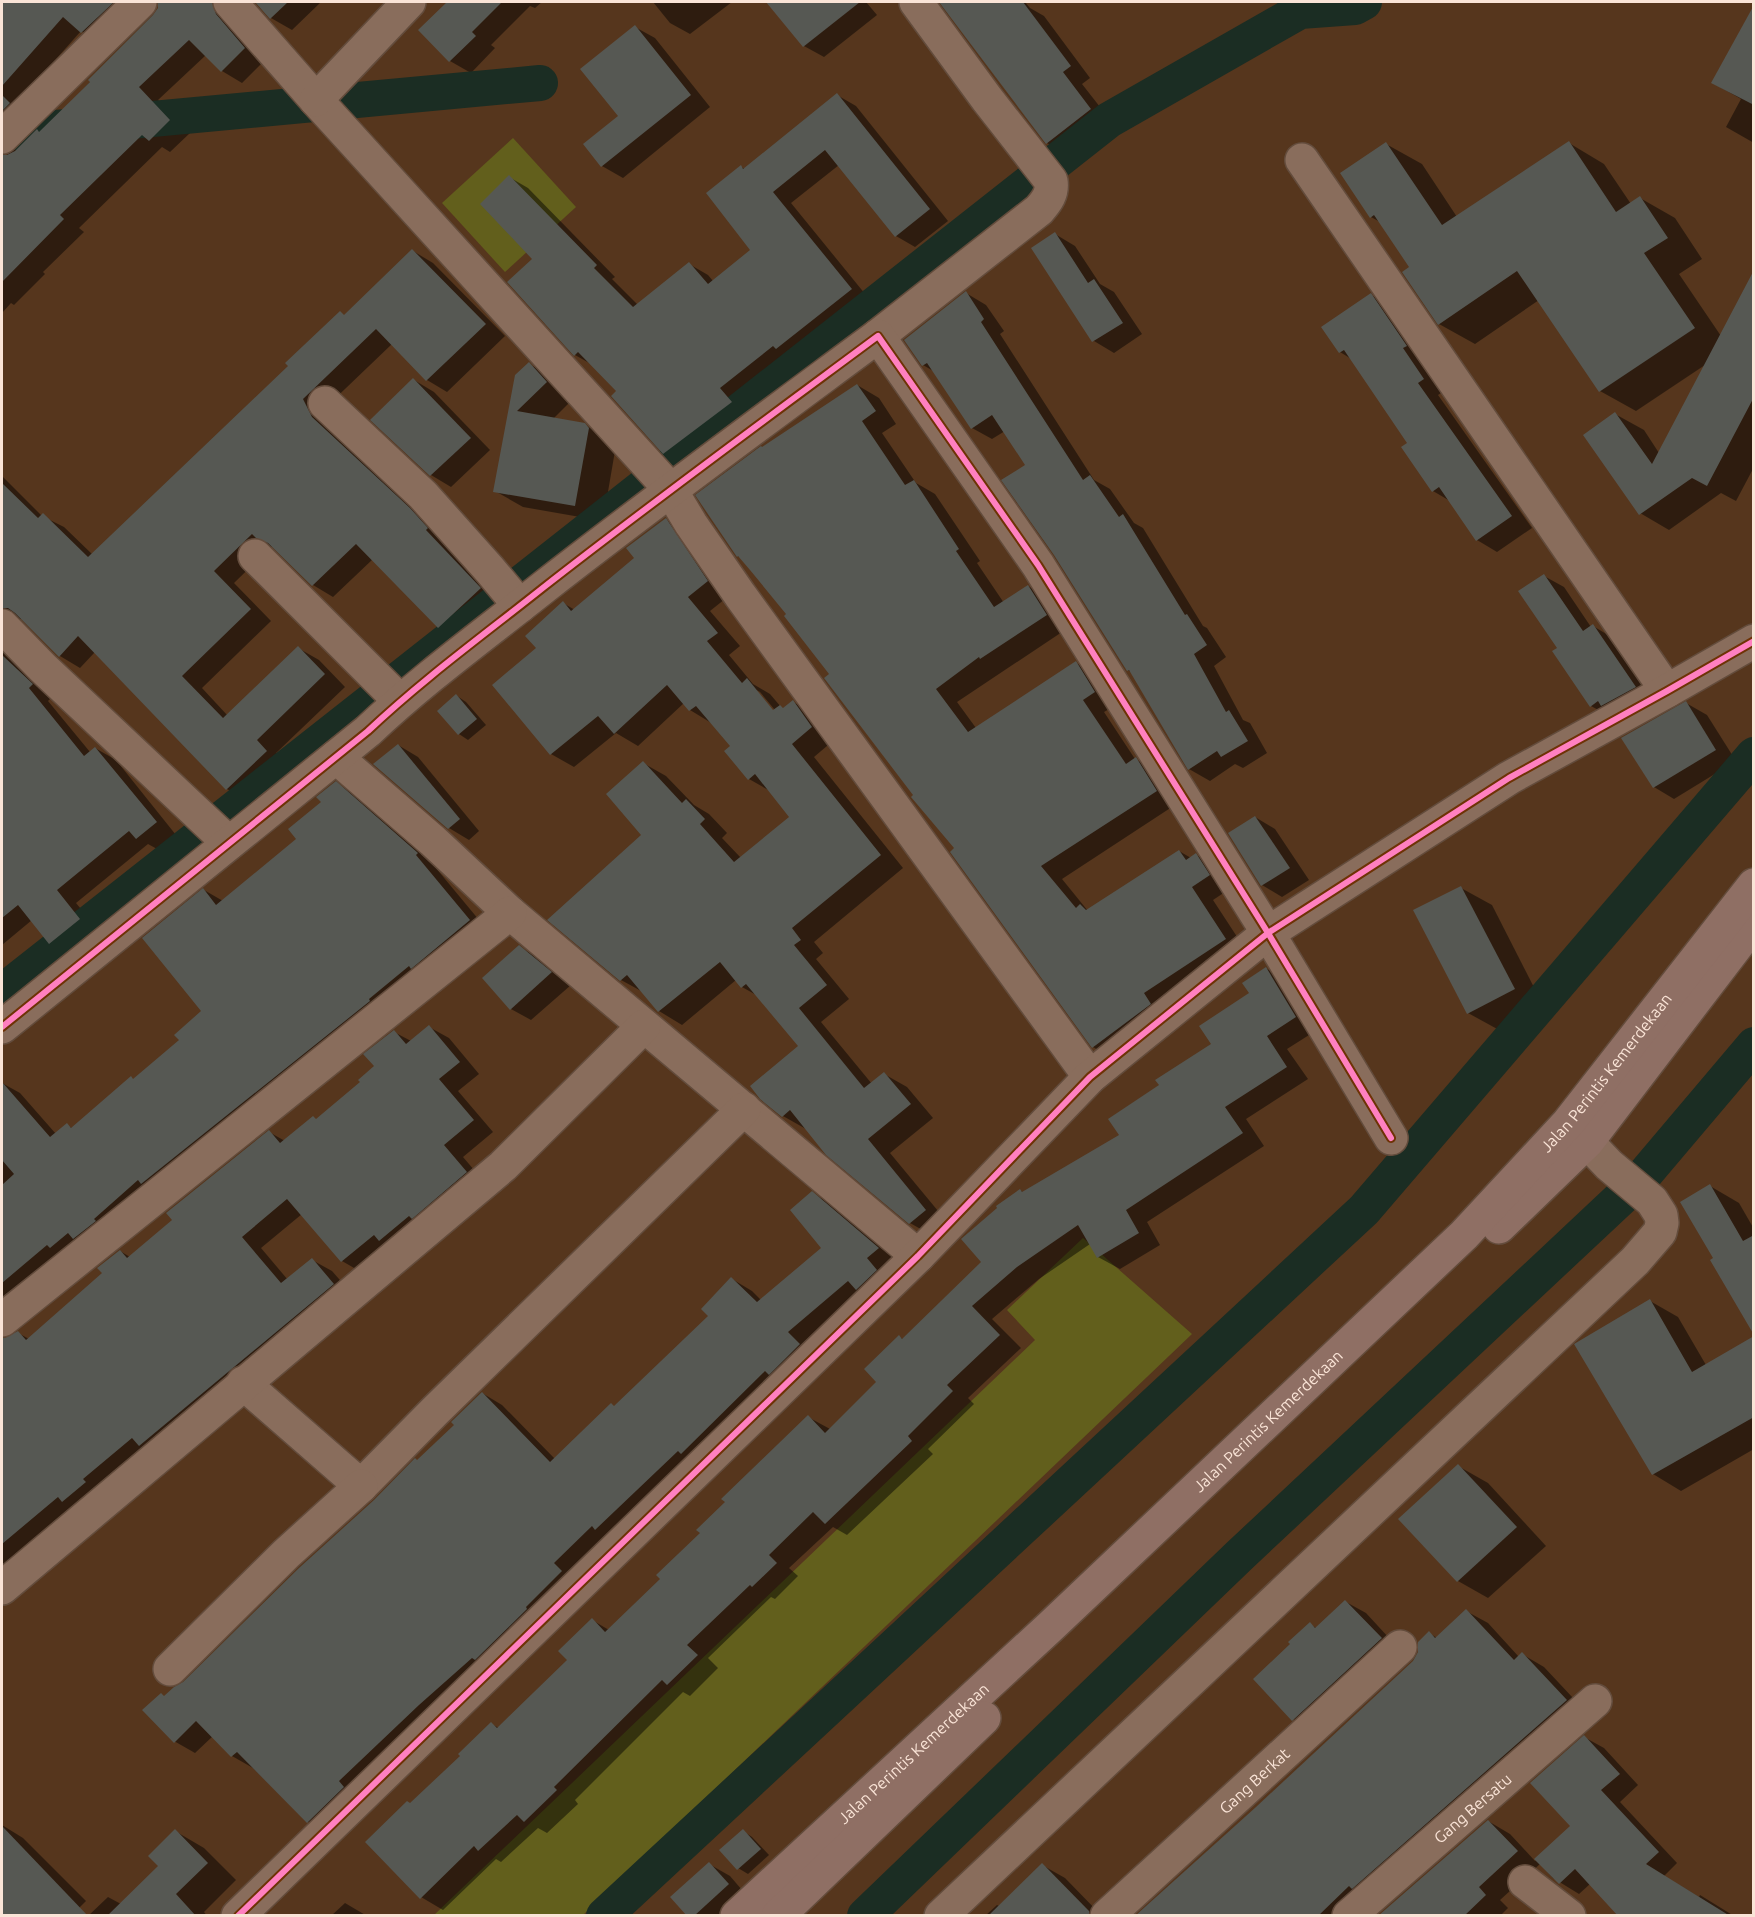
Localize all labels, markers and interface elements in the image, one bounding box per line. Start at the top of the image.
street label: Jalan Perintis Kemerdekaan [1537,990,1675,1156]
street label: Jalan Perintis Kemerdekaan [1190,1346,1346,1495]
street label: Jalan Perintis Kemerdekaan [834,1679,992,1827]
street label: Gang Berkat [1216,1744,1294,1817]
street label: Gang Bersatu [1430,1770,1515,1847]

